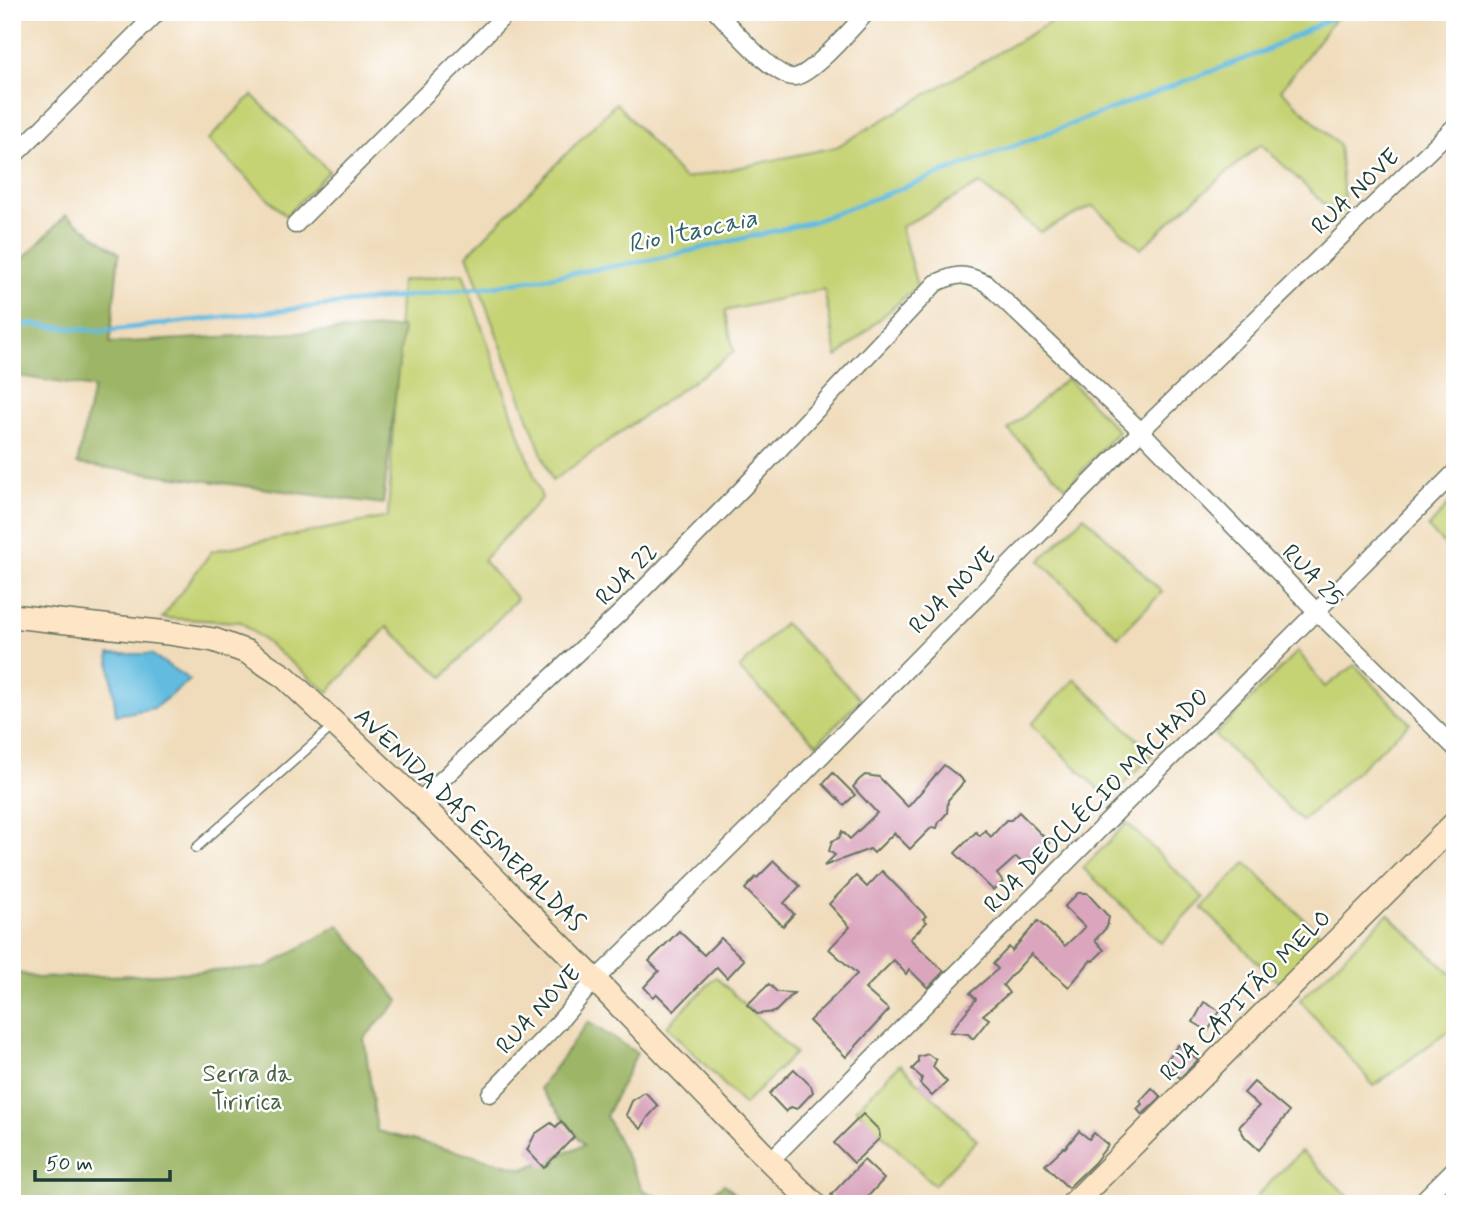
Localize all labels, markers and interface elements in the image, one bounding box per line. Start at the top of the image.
street label: RUA NOVE [1305,142,1407,242]
water label: Rio Itaocaia [625,202,760,262]
street label: RUA 22 [589,537,665,613]
street label: RUA 25 [1274,538,1349,614]
street label: RUA NOVE [903,541,1003,641]
street label: RUA DEOCLÉCIO MACHADO [976,680,1216,920]
street label: AVENIDA DAS ESMERALDAS [347,701,591,939]
street label: RUA CAPITÃO MELO [1154,904,1339,1089]
street label: RUA NOVE [490,959,588,1061]
park label: Serra da Tiririca [202,1059,292,1118]
scale bar [35,1139,170,1183]
text: 50 m [46,1150,93,1178]

